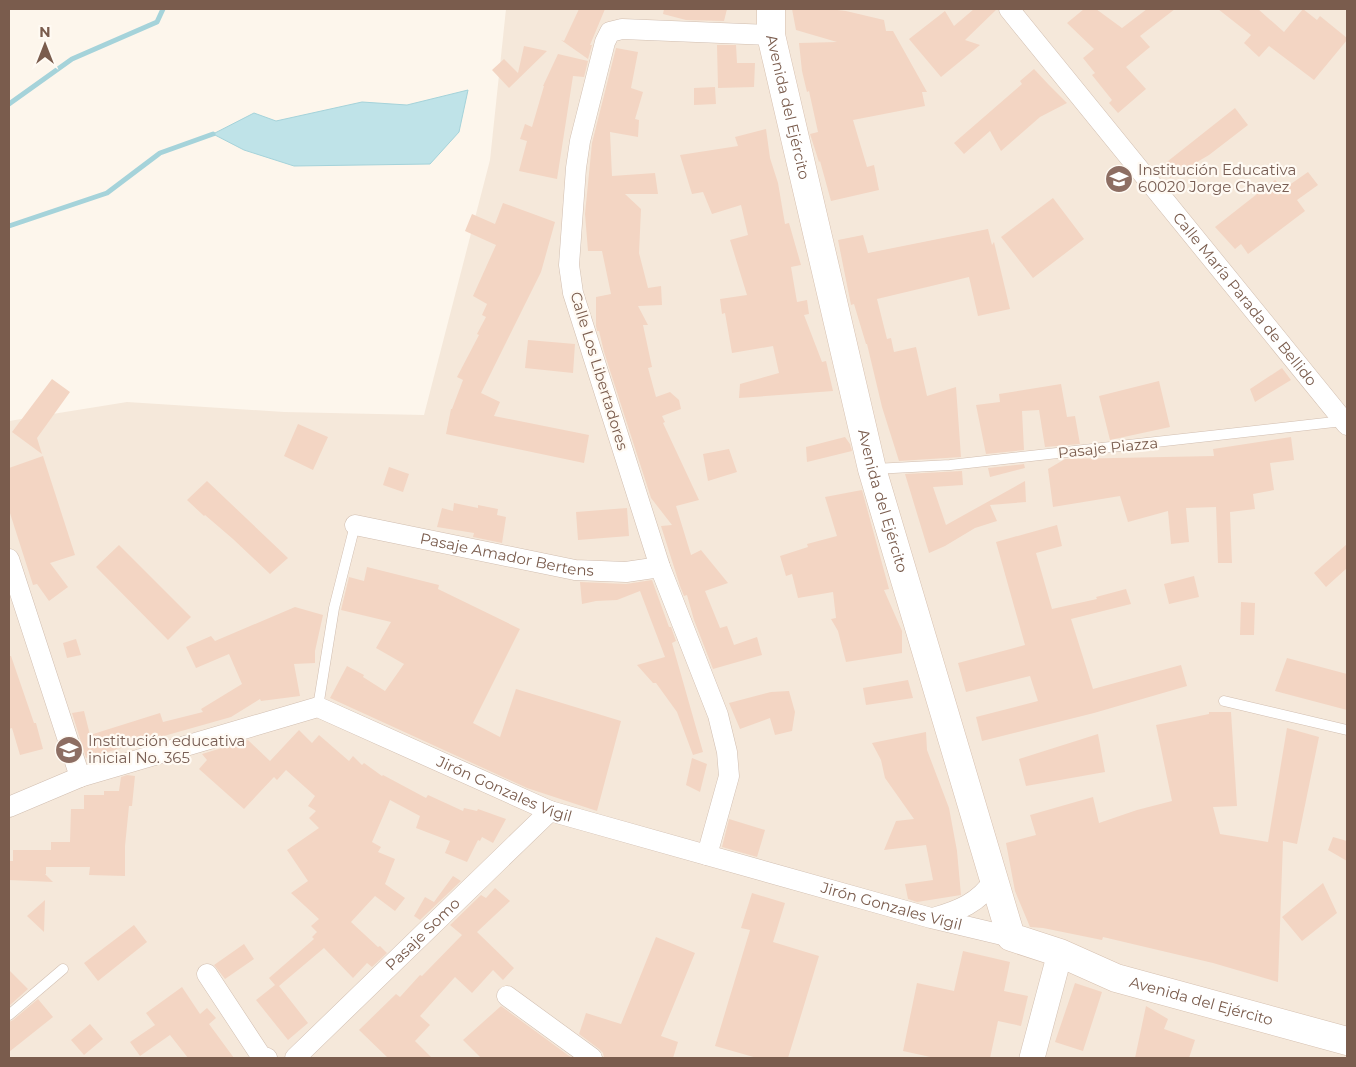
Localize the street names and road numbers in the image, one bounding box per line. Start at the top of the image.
street label: Avenida del Ejército [762,33,814,181]
street label: Calle María Parada de Bellido [1169,208,1321,390]
street label: Calle Los Libertadores [566,289,633,452]
street label: Avenida del Ejército [854,427,912,575]
street label: Pasaje Piazza [1057,433,1159,462]
street label: Pasaje Amador Bertens [418,529,594,580]
street label: Jirón Gonzales Vigil [433,751,574,826]
street label: Jirón Gonzales Vigil [818,877,964,934]
street label: Pasaje Somo [381,893,464,974]
street label: Avenida del Ejército [1127,972,1275,1029]

